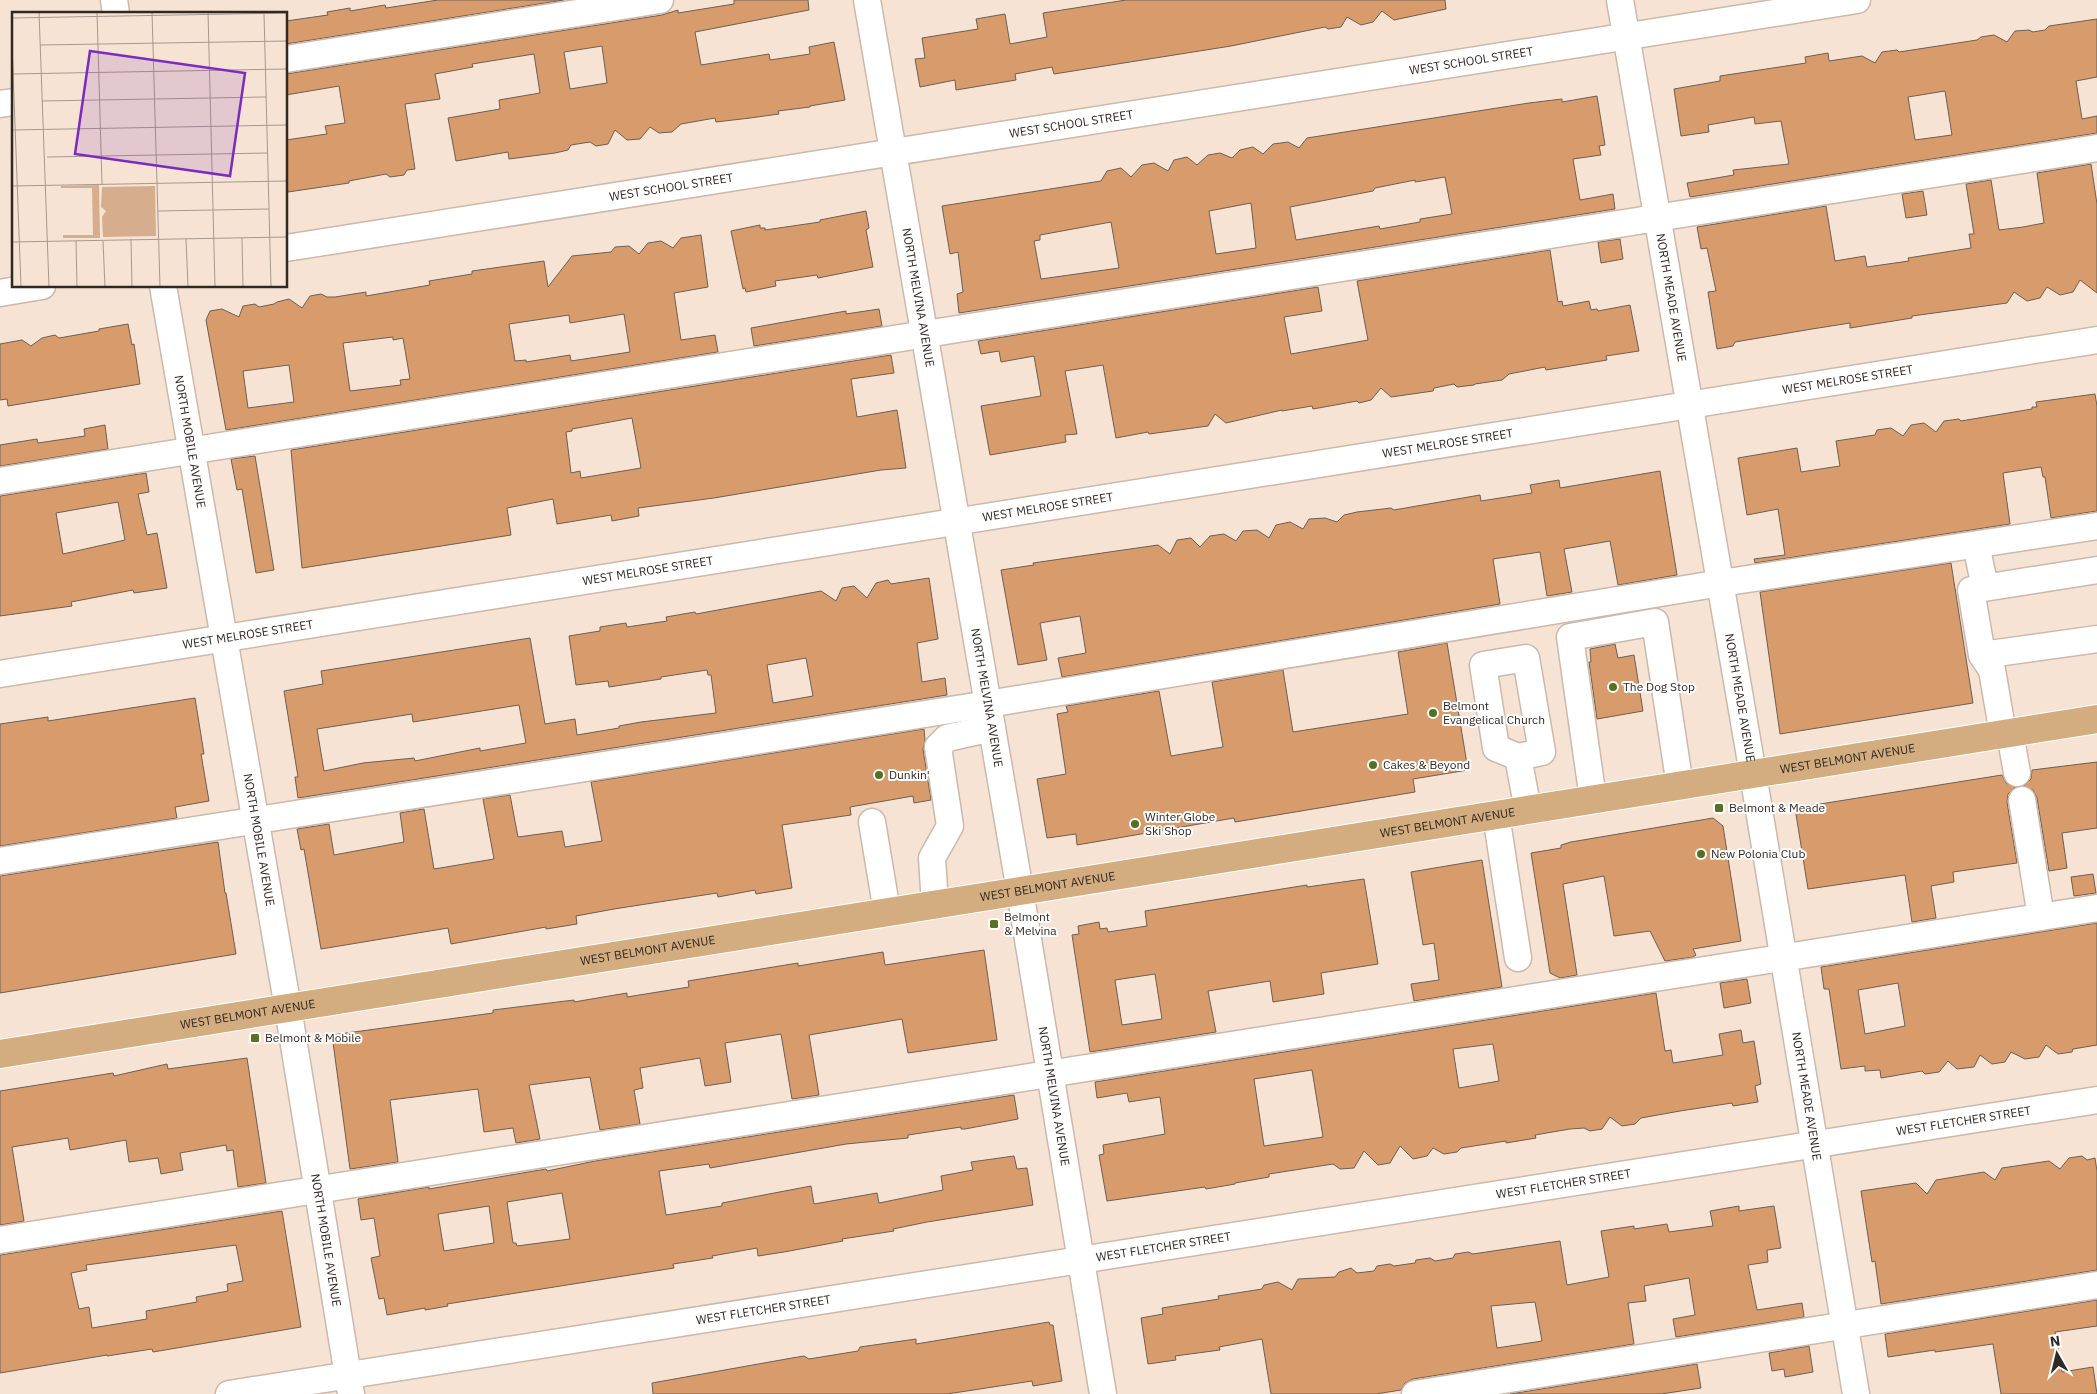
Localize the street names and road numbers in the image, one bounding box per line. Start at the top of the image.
street label: WEST SCHOOL STREET [1408,43,1534,78]
street label: WEST SCHOOL STREET [1008,106,1134,141]
street label: WEST SCHOOL STREET [608,169,734,204]
street label: NORTH MELVINA AVENUE [899,227,938,368]
street label: NORTH MEADE AVENUE [1653,232,1690,363]
street label: WEST MELROSE STREET [1781,361,1914,397]
street label: NORTH MOBILE AVENUE [172,374,209,509]
street label: WEST MELROSE STREET [1381,425,1514,461]
street label: WEST MELROSE STREET [981,489,1114,524]
street label: WEST MELROSE STREET [581,553,714,588]
street label: WEST MELROSE STREET [181,616,314,652]
street label: NORTH MELVINA AVENUE [968,627,1007,768]
street label: NORTH MEADE AVENUE [1722,632,1759,763]
street label: WEST BELMONT AVENUE [1779,740,1916,777]
street label: NORTH MOBILE AVENUE [241,772,278,907]
street label: WEST BELMONT AVENUE [1379,804,1516,840]
street label: WEST BELMONT AVENUE [979,868,1116,904]
street label: WEST BELMONT AVENUE [579,932,716,968]
street label: WEST BELMONT AVENUE [179,996,316,1032]
street label: NORTH MELVINA AVENUE [1035,1025,1073,1167]
street label: NORTH MEADE AVENUE [1789,1031,1825,1162]
street label: WEST FLETCHER STREET [1895,1102,2032,1139]
street label: WEST FLETCHER STREET [1495,1165,1632,1201]
street label: NORTH MOBILE AVENUE [308,1173,345,1308]
street label: WEST FLETCHER STREET [1095,1228,1232,1264]
street label: WEST FLETCHER STREET [695,1291,832,1327]

